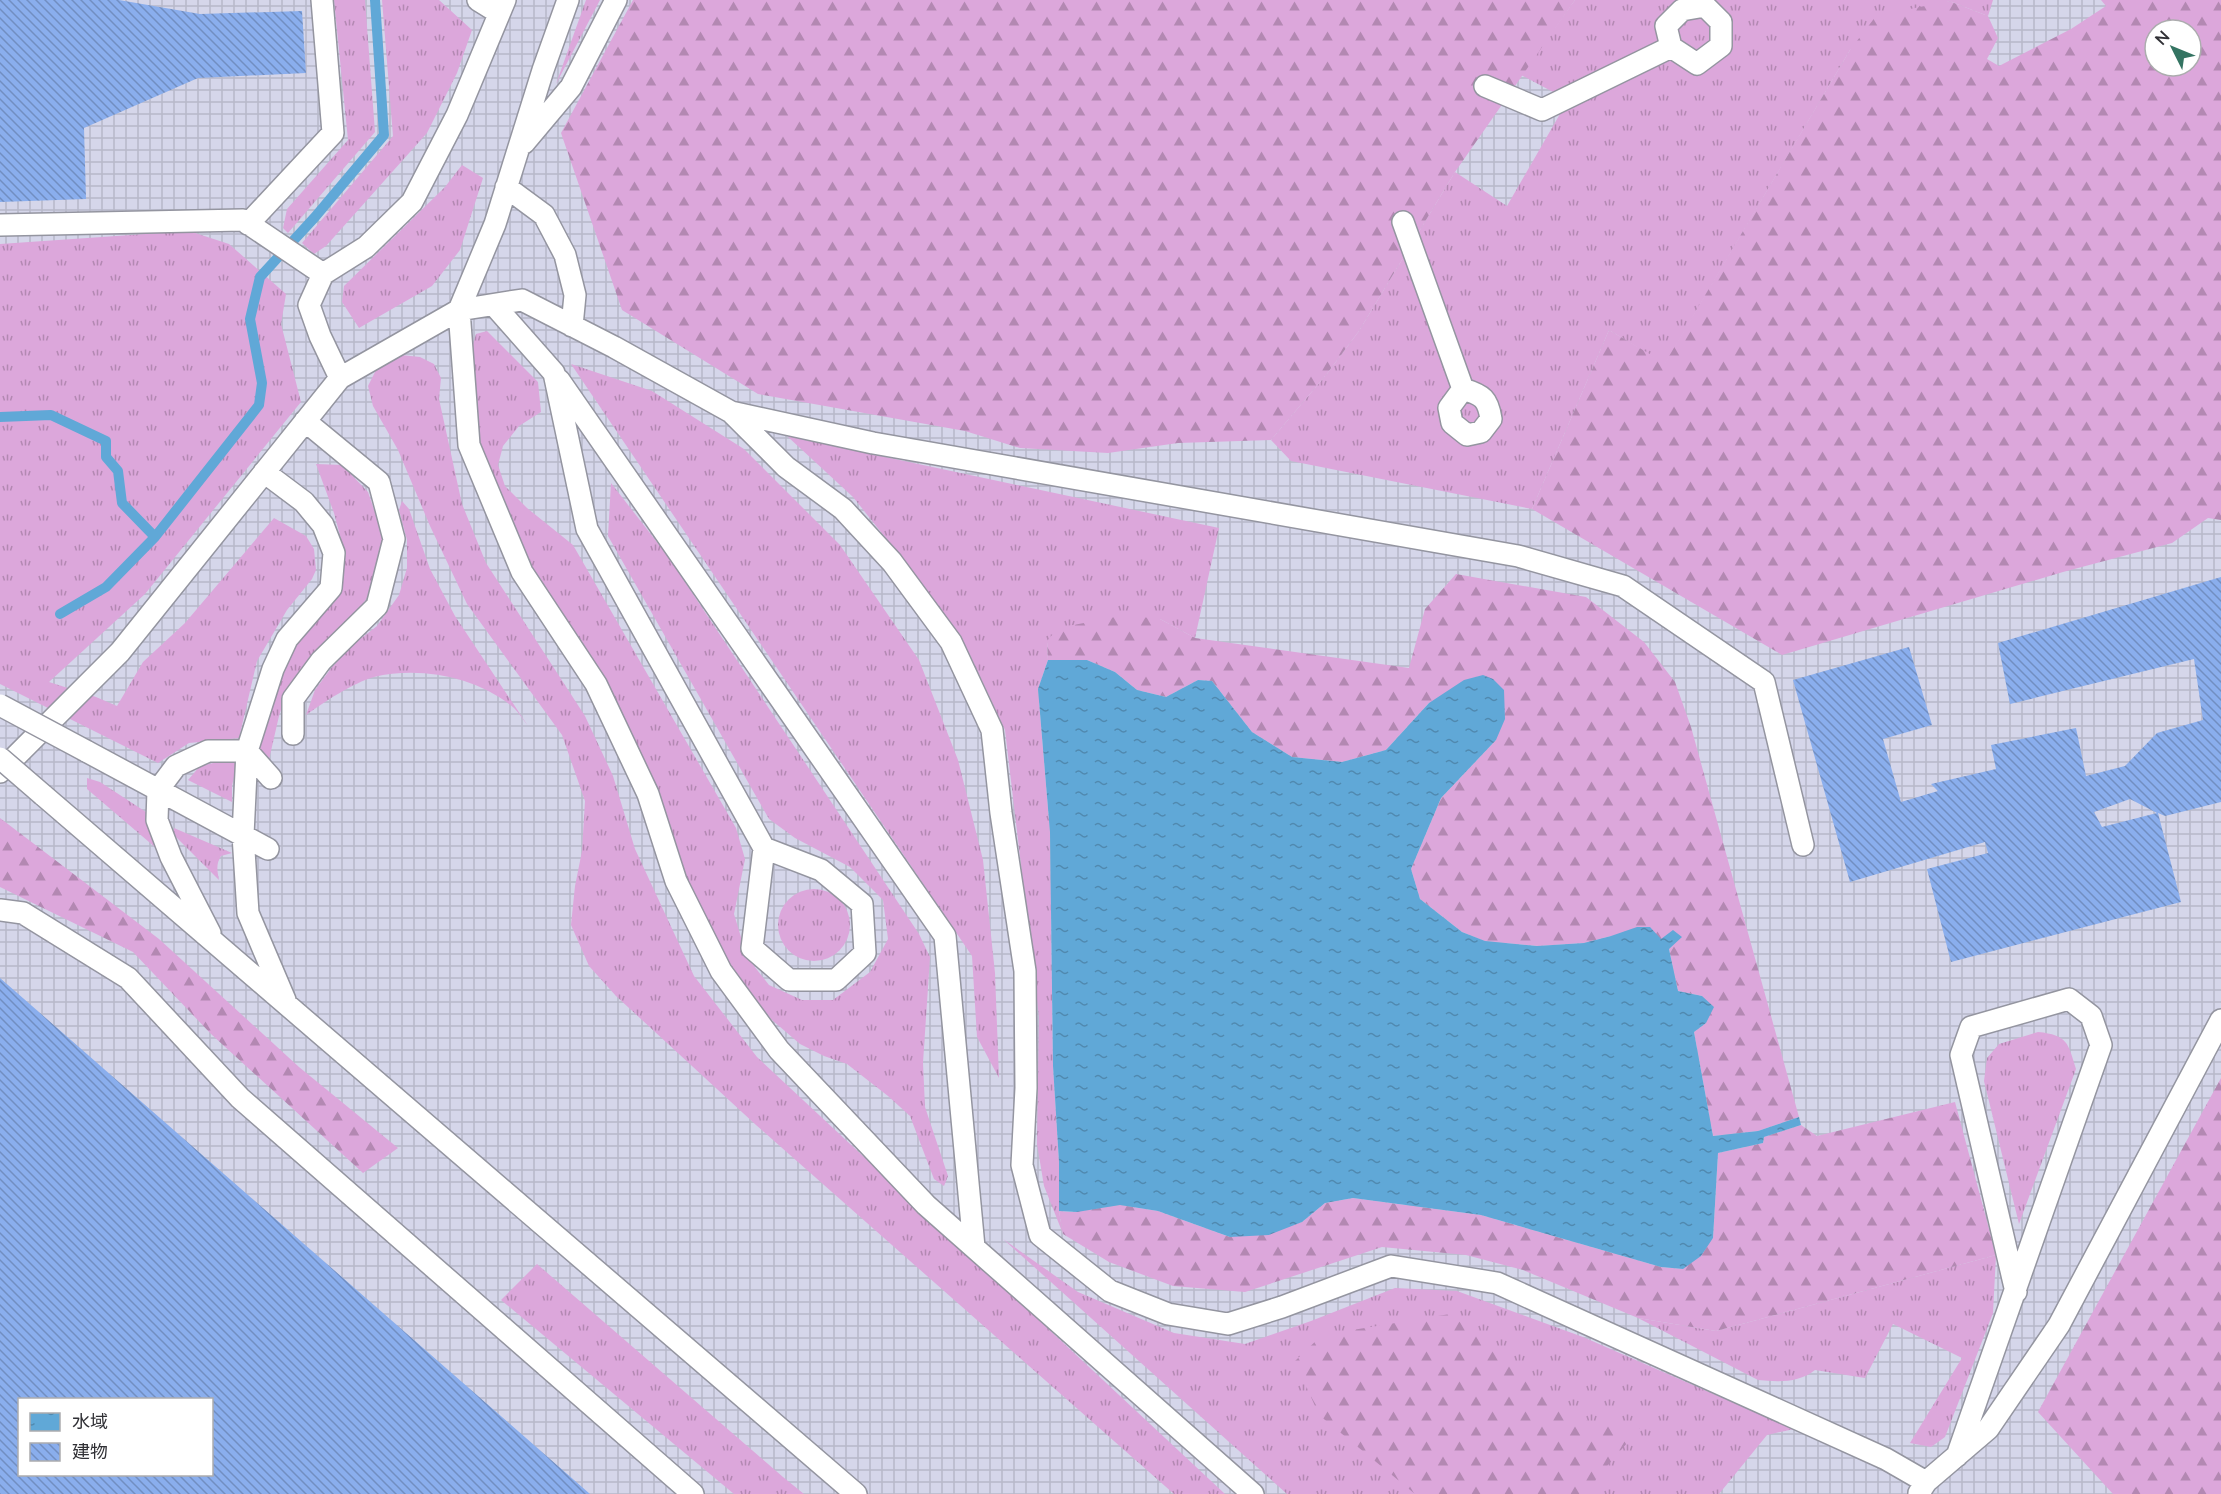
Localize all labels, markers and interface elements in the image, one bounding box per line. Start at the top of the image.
north arrow [2143,18,2203,78]
text: N [2151,26,2173,48]
legend [18,1398,213,1476]
text: 水域 [72,1410,108,1432]
text: 建物 [72,1440,108,1462]

